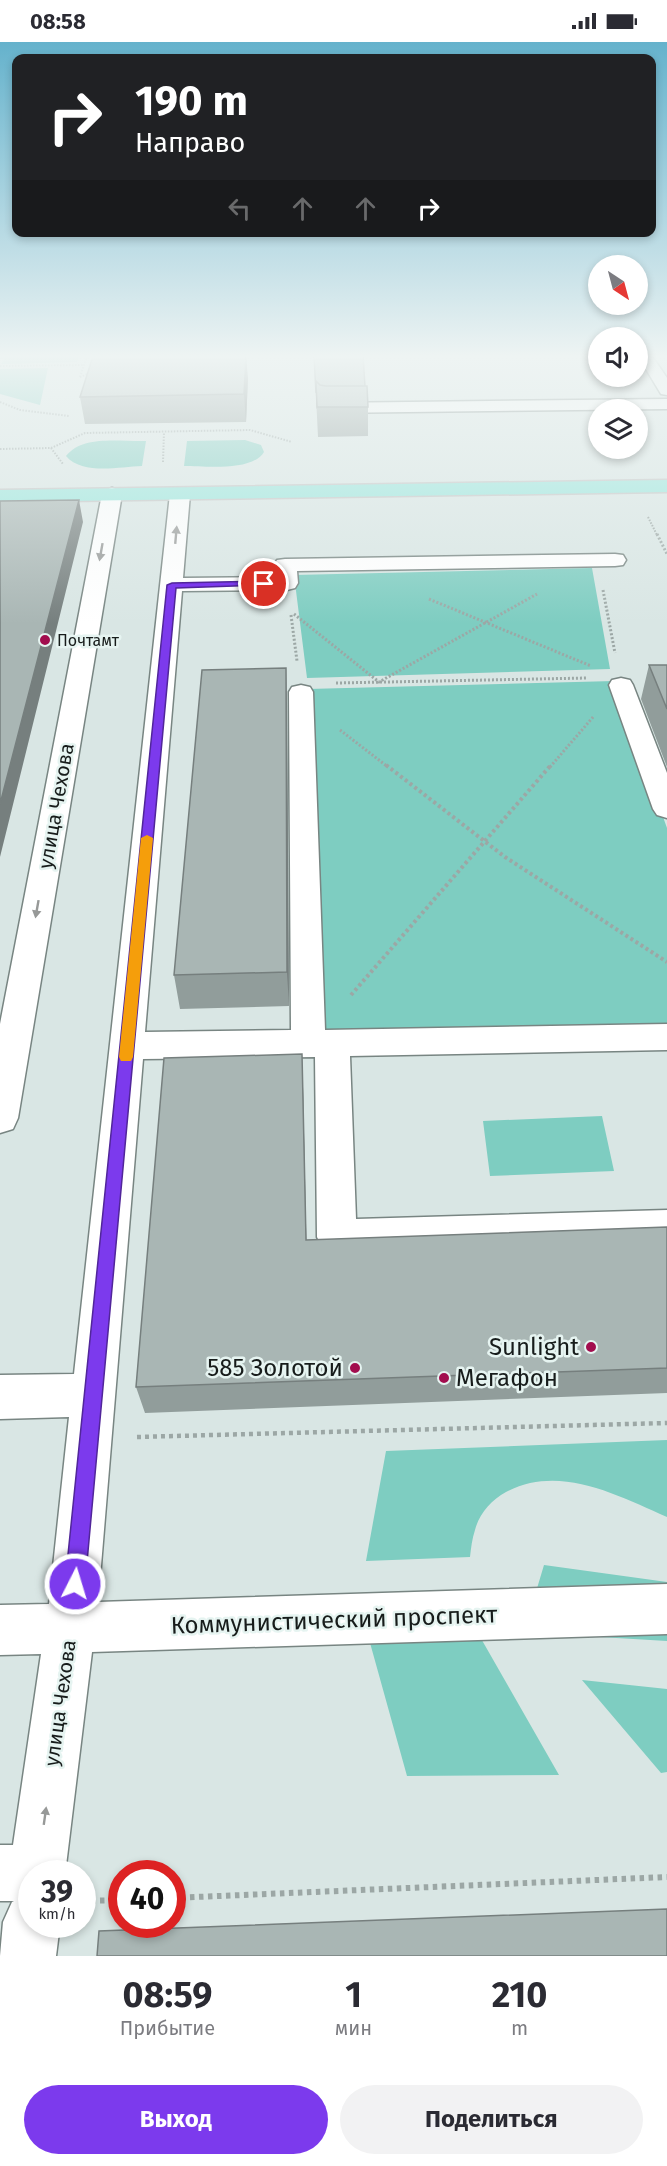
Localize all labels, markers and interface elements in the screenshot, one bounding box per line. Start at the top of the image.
text: 08:58 [30,8,86,35]
text: 190 m [135,76,248,126]
icon: right [36,78,114,156]
text: Направо [135,127,245,159]
icon: left [223,192,256,225]
icon: ahead [286,192,319,225]
icon: ahead [349,192,382,225]
icon: right [412,192,445,225]
north arrow [588,255,648,315]
map controls [588,255,648,459]
button: sound [588,327,648,387]
button: layers [588,399,648,459]
one-way arrow [171,526,181,545]
one-way arrow [96,543,105,562]
pin [238,558,289,609]
icon: arrive [247,567,280,600]
place label: Почтамт [57,631,120,650]
marker: Почтамт [38,633,52,647]
street label: улица Чехова [33,741,79,871]
one-way arrow [33,900,42,919]
place label: Sunlight [489,1333,579,1361]
marker: Sunlight [584,1340,598,1354]
place label: 585 Золотой [207,1354,343,1382]
marker: 585 Золотой [348,1361,362,1375]
place label: Мегафон [456,1364,558,1392]
marker: Мегафон [437,1371,451,1385]
position arrow [43,1552,107,1616]
street label: Коммунистический проспект [170,1600,498,1640]
street label: улица Чехова [39,1638,81,1768]
one-way arrow [40,1806,49,1825]
speed limit sign: 40 [108,1860,186,1938]
text: 39 [41,1874,73,1910]
text: km/h [38,1905,76,1923]
text: 08:59 [123,1973,212,2017]
text: 1 [345,1973,362,2017]
text: 210 [492,1973,547,2017]
text: Прибытие [120,2016,215,2040]
text: мин [335,2016,372,2040]
text: m [511,2016,528,2040]
button: Выход [24,2085,328,2154]
button: Поделиться [340,2085,643,2154]

